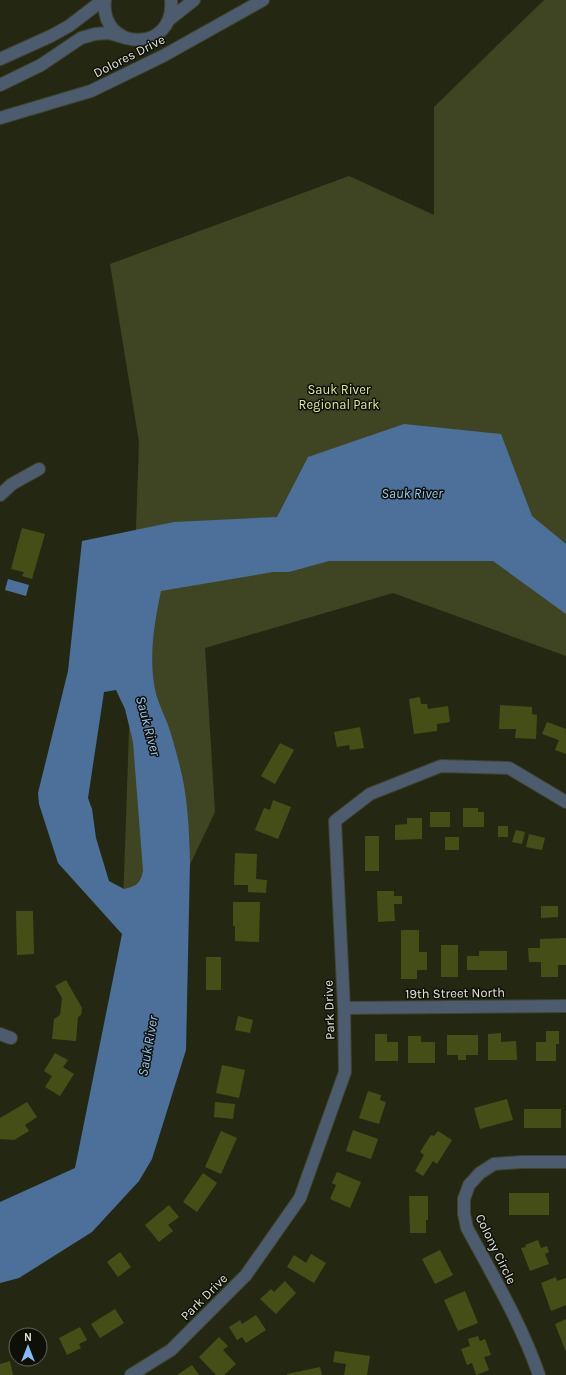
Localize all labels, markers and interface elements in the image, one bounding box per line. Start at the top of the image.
street label: Dolores Drive [91,31,167,80]
park label: Sauk River Regional Park [298,382,380,412]
water label: Sauk River [381,485,444,502]
water label: Sauk River [132,694,164,759]
street label: Park Drive [320,980,338,1040]
street label: 19th Street North [405,985,505,1001]
water label: Sauk River [134,1013,162,1078]
street label: Colony Circle [473,1211,520,1287]
street label: Park Drive [178,1270,231,1323]
north arrow [8,1327,48,1367]
text: N [24,1331,32,1344]

